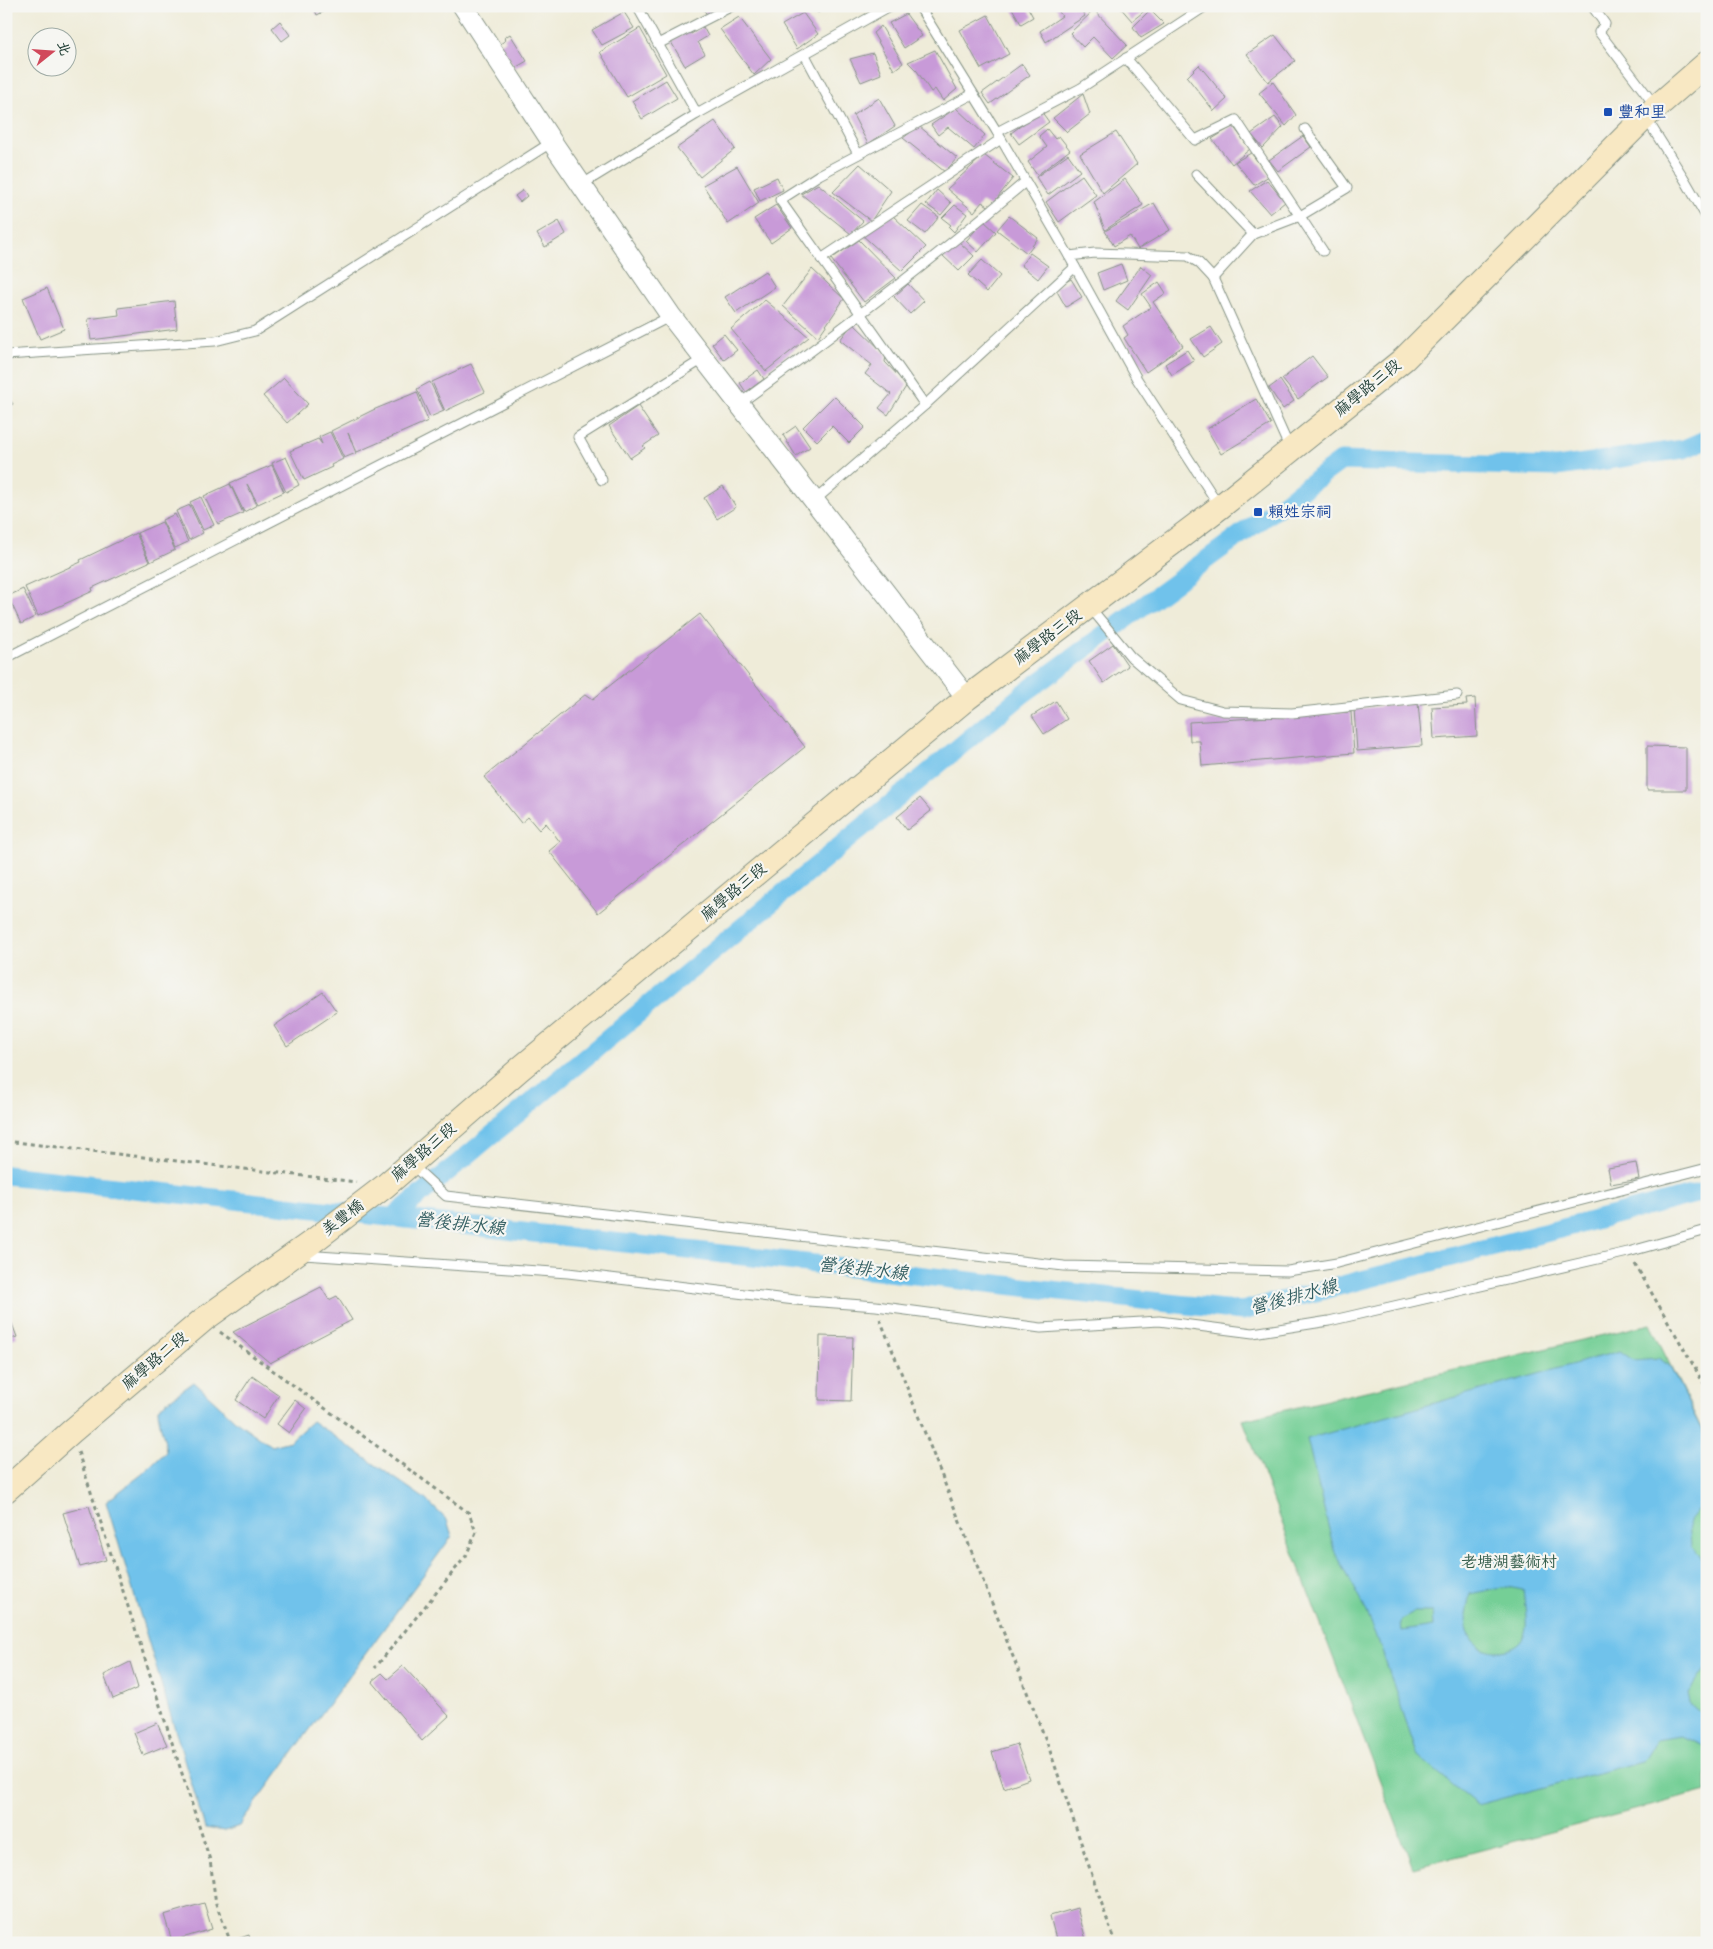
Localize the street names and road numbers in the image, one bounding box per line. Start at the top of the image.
street label: 麻學路三段 [1329,353,1407,423]
street label: 麻學路三段 [1009,603,1087,671]
street label: 麻學路三段 [695,857,773,927]
street label: 麻學路三段 [386,1116,462,1188]
street label: 美豐橋 [316,1194,370,1242]
street label: 麻學路二段 [116,1326,194,1396]

